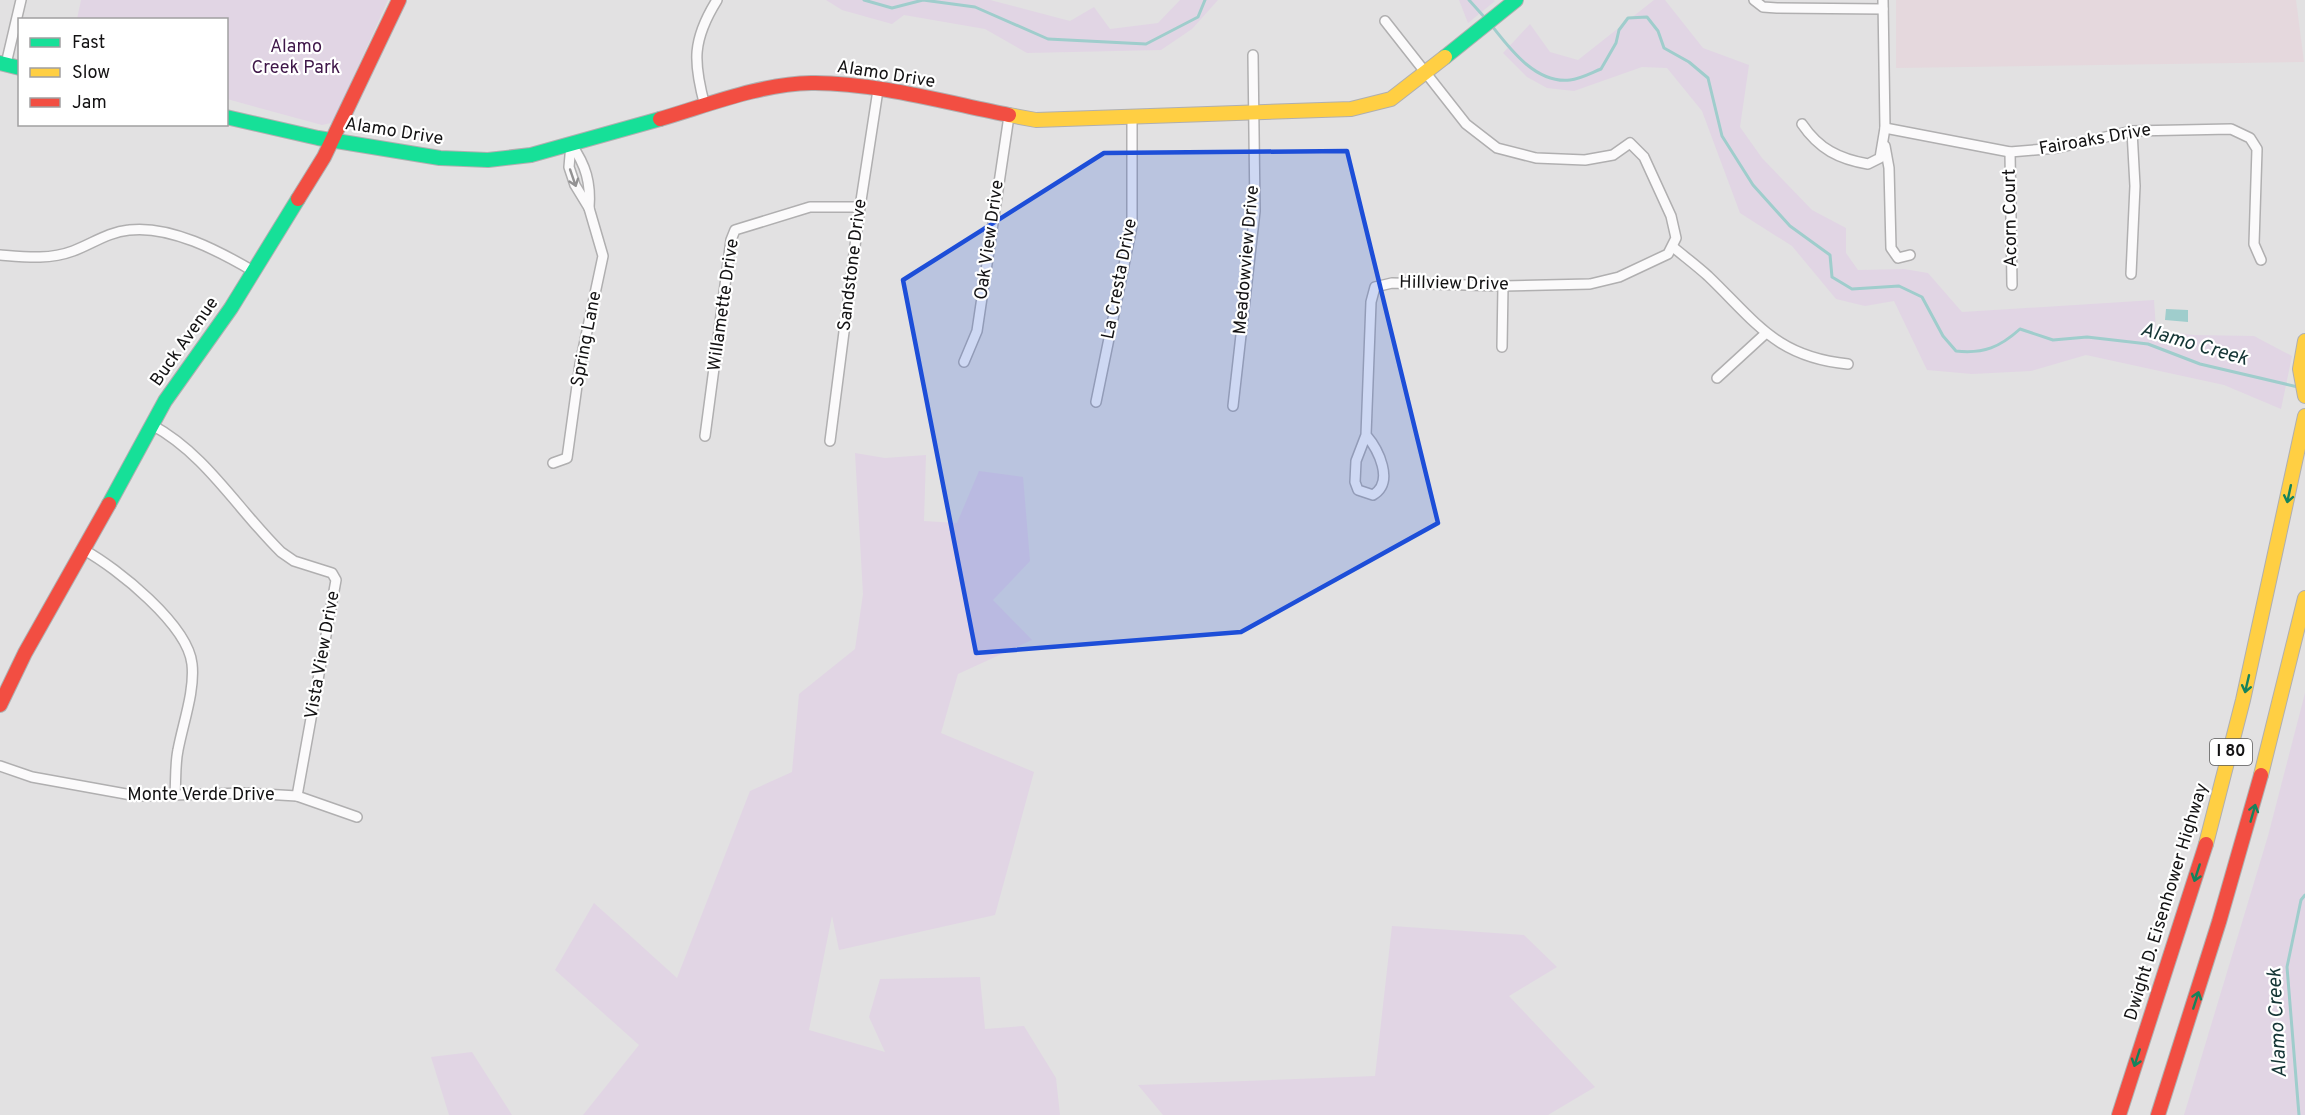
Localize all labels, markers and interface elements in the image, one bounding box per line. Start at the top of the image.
legend [18,18,228,126]
text: Fast [72,32,105,55]
park label: Alamo Creek Park [252,36,340,80]
street label: Alamo Drive [835,56,937,94]
text: Slow [72,62,110,85]
text: Jam [72,92,107,115]
street label: Alamo Drive [343,113,445,151]
street label: Fairoaks Drive [2037,119,2153,161]
one-way arrow [568,168,579,187]
street label: Acorn Court [1999,169,2023,267]
street label: Oak View Drive [970,179,1010,301]
street label: Meadowview Drive [1229,184,1265,336]
street label: Sandstone Drive [833,198,873,332]
street label: La Cresta Drive [1097,217,1143,341]
street label: Willamette Drive [703,237,745,373]
street label: Hillview Drive [1399,272,1509,296]
street label: Spring Lane [566,289,608,389]
street label: Buck Avenue [146,293,224,391]
water label: Alamo Creek [2137,317,2252,373]
one-way arrow [2283,484,2294,503]
street label: Vista View Drive [300,589,346,721]
one-way arrow [2241,675,2253,694]
road number: I 80 [2210,739,2252,765]
street label: Dwight D. Eisenhower Highway [2120,781,2214,1023]
street label: Monte Verde Drive [127,784,275,807]
one-way arrow [2248,804,2259,823]
one-way arrow [2191,863,2202,882]
water label: Alamo Creek [2262,966,2294,1079]
one-way arrow [2191,991,2202,1010]
one-way arrow [2131,1048,2142,1067]

